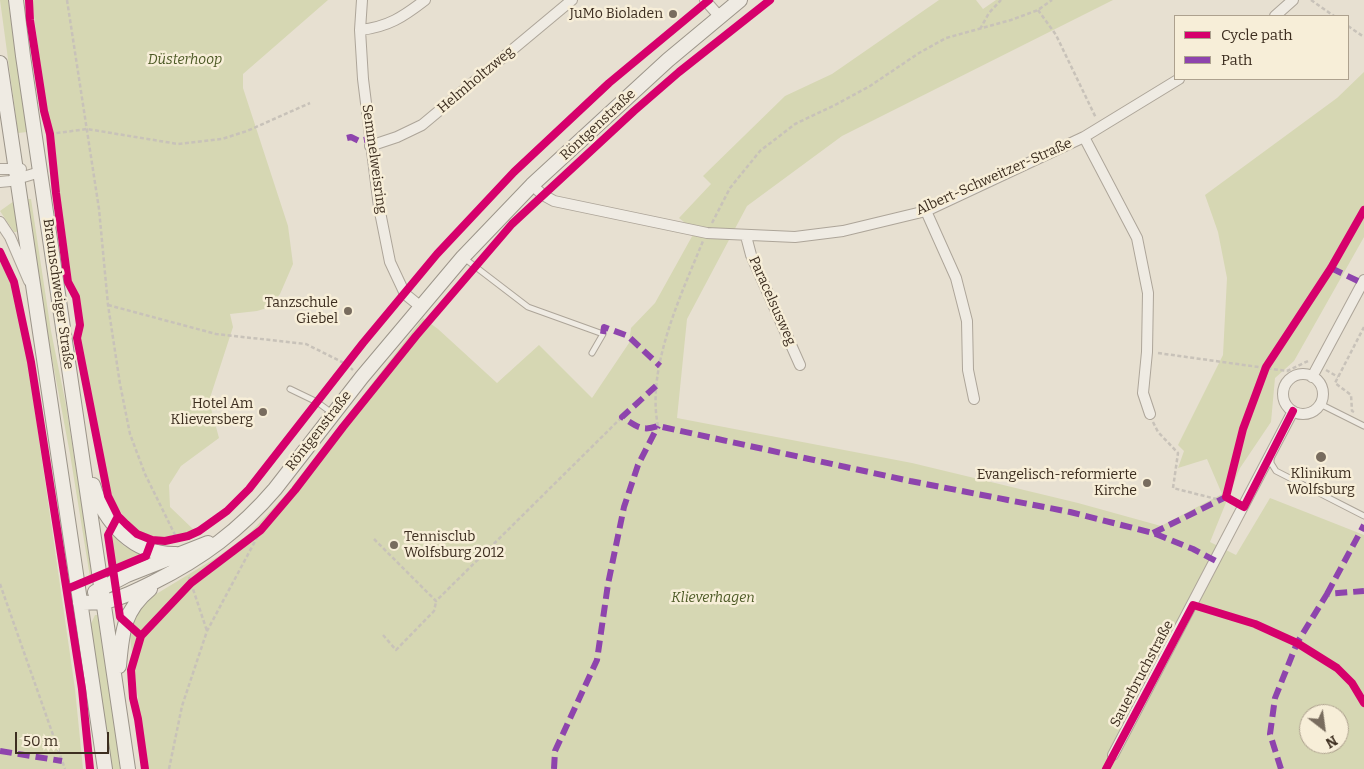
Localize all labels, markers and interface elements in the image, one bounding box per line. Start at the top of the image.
place label: JuMo Bioladen [569,6,663,22]
marker: JuMo Bioladen [667,8,679,20]
legend [1174,15,1349,80]
text: Cycle path [1221,26,1293,44]
street label: Helmholtzweg [434,43,518,117]
text: Path [1221,51,1252,69]
park label: Düsterhoop [148,52,222,68]
street label: Röntgenstraße [557,86,639,164]
street label: Semmelweisring [358,103,390,215]
street label: Albert-Schweitzer-Straße [913,135,1075,219]
street label: Braunschweiger Straße [39,218,77,370]
street label: Paracelsusweg [745,254,799,348]
place label: Tanzschule Giebel [265,295,338,328]
marker: Tanzschule Giebel [342,305,354,317]
street label: Röntgenstraße [283,388,355,474]
place label: Hotel Am Klieversberg [171,396,253,428]
marker: Hotel Am Klieversberg [257,406,269,418]
marker: Klinikum Wolfsburg [1314,450,1328,464]
place label: Klinikum Wolfsburg [1287,466,1355,498]
place label: Evangelisch-reformierte Kirche [977,467,1137,500]
marker: Evangelisch-reformierte Kirche [1141,477,1153,489]
place label: Tennisclub Wolfsburg 2012 [404,529,504,562]
marker: Tennisclub Wolfsburg 2012 [388,539,400,551]
park label: Klieverhagen [671,590,755,606]
street label: Sauerbruchstraße [1107,618,1177,730]
north arrow [1299,704,1349,754]
scale bar [18,722,111,754]
text: N [1322,731,1340,752]
text: 50 m [23,732,58,750]

